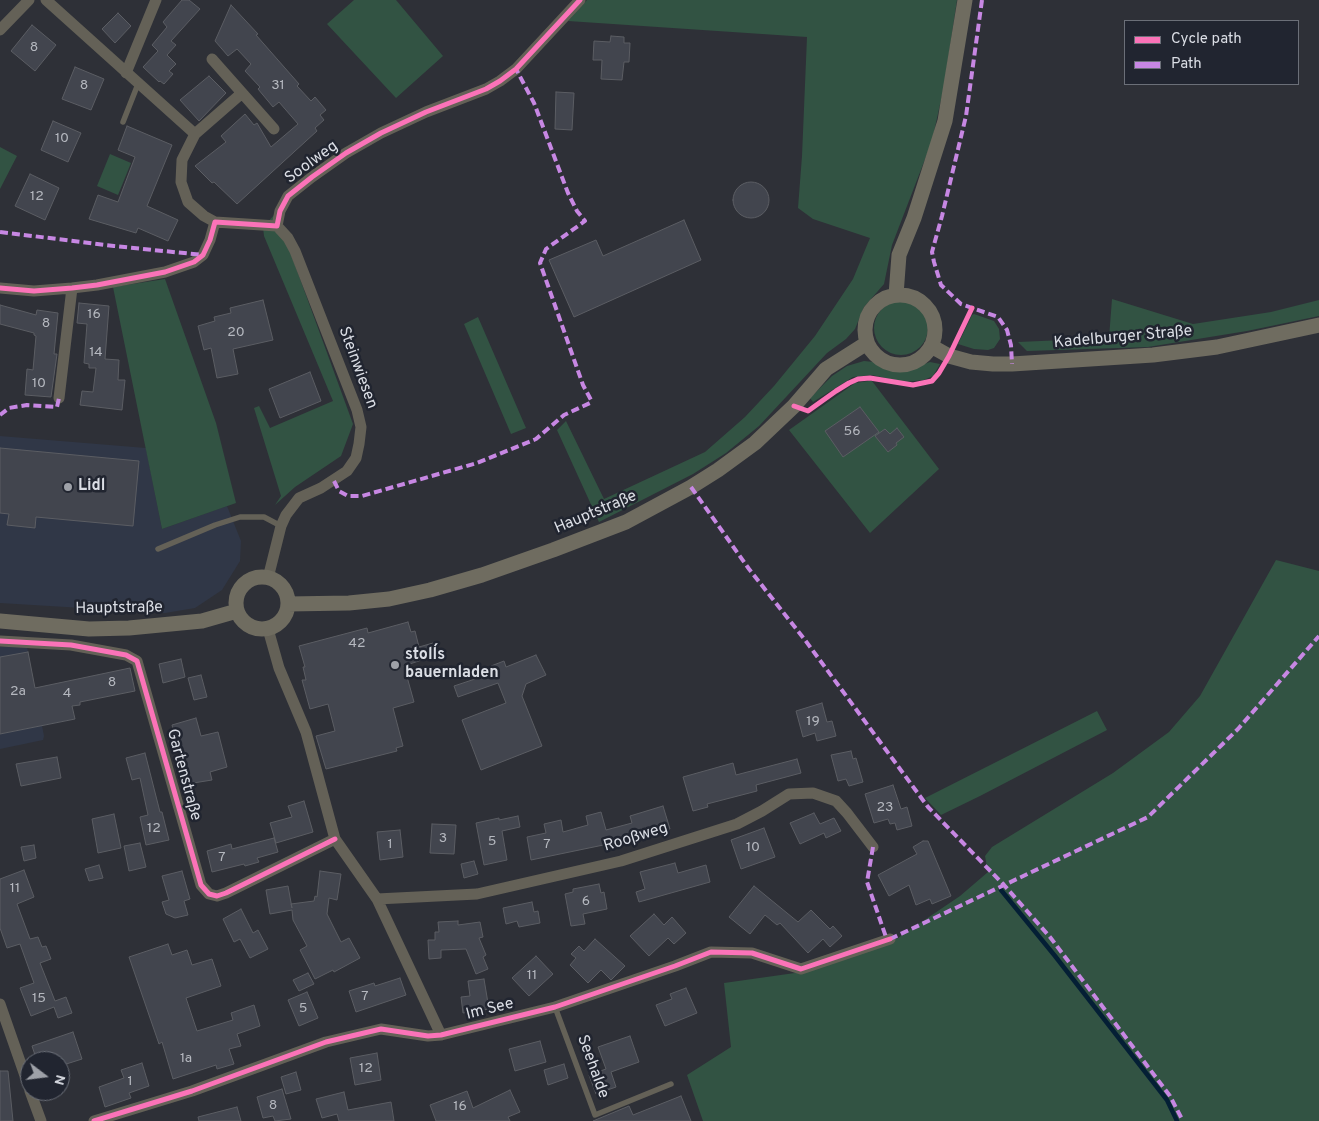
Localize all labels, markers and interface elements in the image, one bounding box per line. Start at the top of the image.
legend [1124,20,1299,85]
text: Cycle path [1171,30,1242,49]
house number: 8 [30,40,38,56]
text: Path [1171,55,1202,74]
house number: 8 [80,78,88,94]
house number: 31 [271,78,285,94]
house number: 10 [55,131,69,147]
street label: Soolweg [282,137,342,189]
house number: 12 [30,189,44,205]
house number: 16 [87,307,101,323]
house number: 8 [42,316,50,332]
street label: Kadelburger Straße [1053,322,1193,354]
street label: Steinwiesen [333,324,381,412]
house number: 20 [227,325,245,341]
house number: 14 [89,345,103,361]
house number: 10 [32,376,46,392]
house number: 56 [843,424,861,440]
place label: Lidl [78,477,105,497]
marker: Lidl [62,481,74,493]
street label: Hauptstraße [552,487,640,539]
street label: Hauptstraße [75,599,163,619]
house number: 42 [348,636,366,652]
place label: stoll´s bauernladen [405,646,499,684]
marker: stoll´s bauernladen [389,659,401,671]
house number: 8 [108,675,116,691]
house number: 2a [10,684,26,700]
house number: 4 [63,686,71,702]
house number: 19 [806,714,820,730]
street label: Gartenstraße [162,727,204,823]
house number: 23 [877,800,893,816]
street label: Rooßweg [601,819,671,857]
house number: 12 [147,821,161,837]
house number: 3 [439,831,447,847]
house number: 5 [488,834,496,850]
house number: 1 [387,837,393,853]
house number: 7 [543,837,551,853]
house number: 10 [746,840,760,856]
house number: 7 [218,850,226,866]
house number: 11 [10,881,20,897]
house number: 6 [582,894,590,910]
house number: 11 [527,968,537,984]
house number: 7 [361,989,369,1005]
house number: 15 [32,991,46,1007]
street label: Im See [464,995,516,1025]
house number: 5 [299,1001,307,1017]
street label: Seehalde [572,1033,612,1101]
north arrow [20,1051,70,1101]
house number: 1a [180,1051,192,1067]
house number: 12 [359,1061,373,1077]
text: N [49,1073,69,1087]
house number: 1 [127,1074,133,1090]
house number: 8 [269,1098,277,1114]
house number: 16 [453,1099,467,1115]

